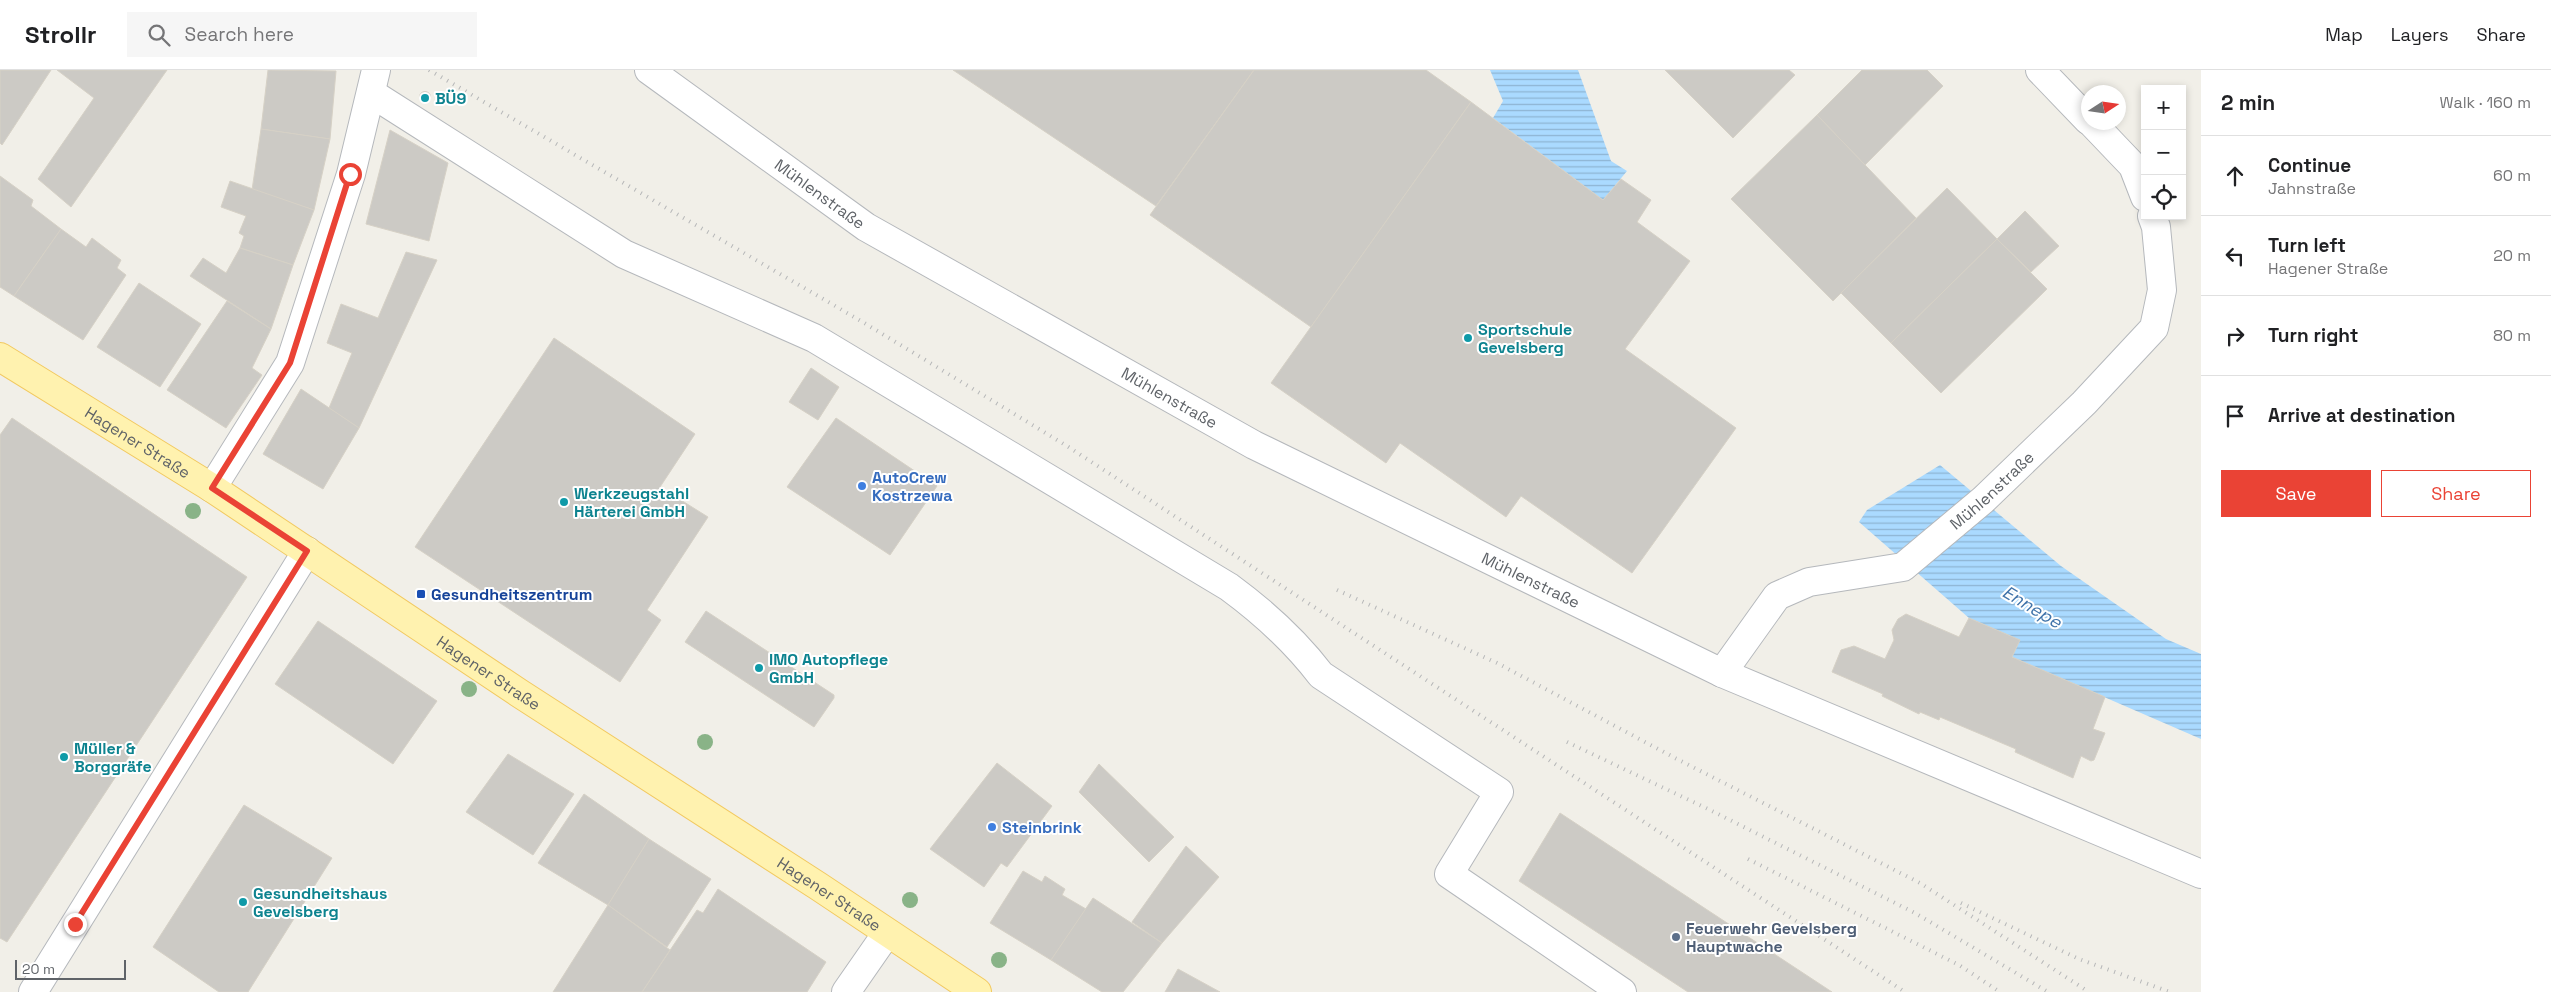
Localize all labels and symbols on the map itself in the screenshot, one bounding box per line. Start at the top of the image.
north arrow [2081,85,2126,130]
place label: BÜ9 [435,88,466,109]
marker: BÜ9 [419,92,431,104]
street label: Mühlenstraße [770,154,869,234]
route start [339,163,362,186]
place label: Sportschule Gevelsberg [1478,319,1572,358]
marker: Sportschule Gevelsberg [1462,332,1474,344]
street label: Mühlenstraße [1118,363,1221,433]
street label: Hagener Straße [81,402,194,483]
street label: Mühlenstraße [1946,447,2038,534]
place label: AutoCrew Kostrzewa [872,467,953,506]
marker: AutoCrew Kostrzewa [856,480,868,492]
place label: Werkzeugstahl Härterei GmbH [574,483,689,522]
marker: Werkzeugstahl Härterei GmbH [558,496,570,508]
street label: Mühlenstraße [1478,548,1583,613]
water label: Ennepe [1998,580,2067,634]
place label: Gesundheitszentrum [431,584,592,605]
marker: Gesundheitszentrum [415,588,427,600]
street label: Hagener Straße [433,631,544,715]
place label: IMO Autopflege GmbH [769,649,888,688]
marker: IMO Autopflege GmbH [753,662,765,674]
place label: Müller & Borggräfe [74,738,152,777]
marker: Müller & Borggräfe [58,751,70,763]
place label: Steinbrink [1002,817,1082,838]
marker: Steinbrink [986,821,998,833]
street label: Hagener Straße [773,852,885,936]
place label: Gesundheitshaus Gevelsberg [253,883,387,922]
marker: Gesundheitshaus Gevelsberg [237,896,249,908]
route end [64,913,87,936]
place label: Feuerwehr Gevelsberg Hauptwache [1686,918,1857,957]
marker: Feuerwehr Gevelsberg Hauptwache [1670,931,1682,943]
scale bar [15,957,126,980]

